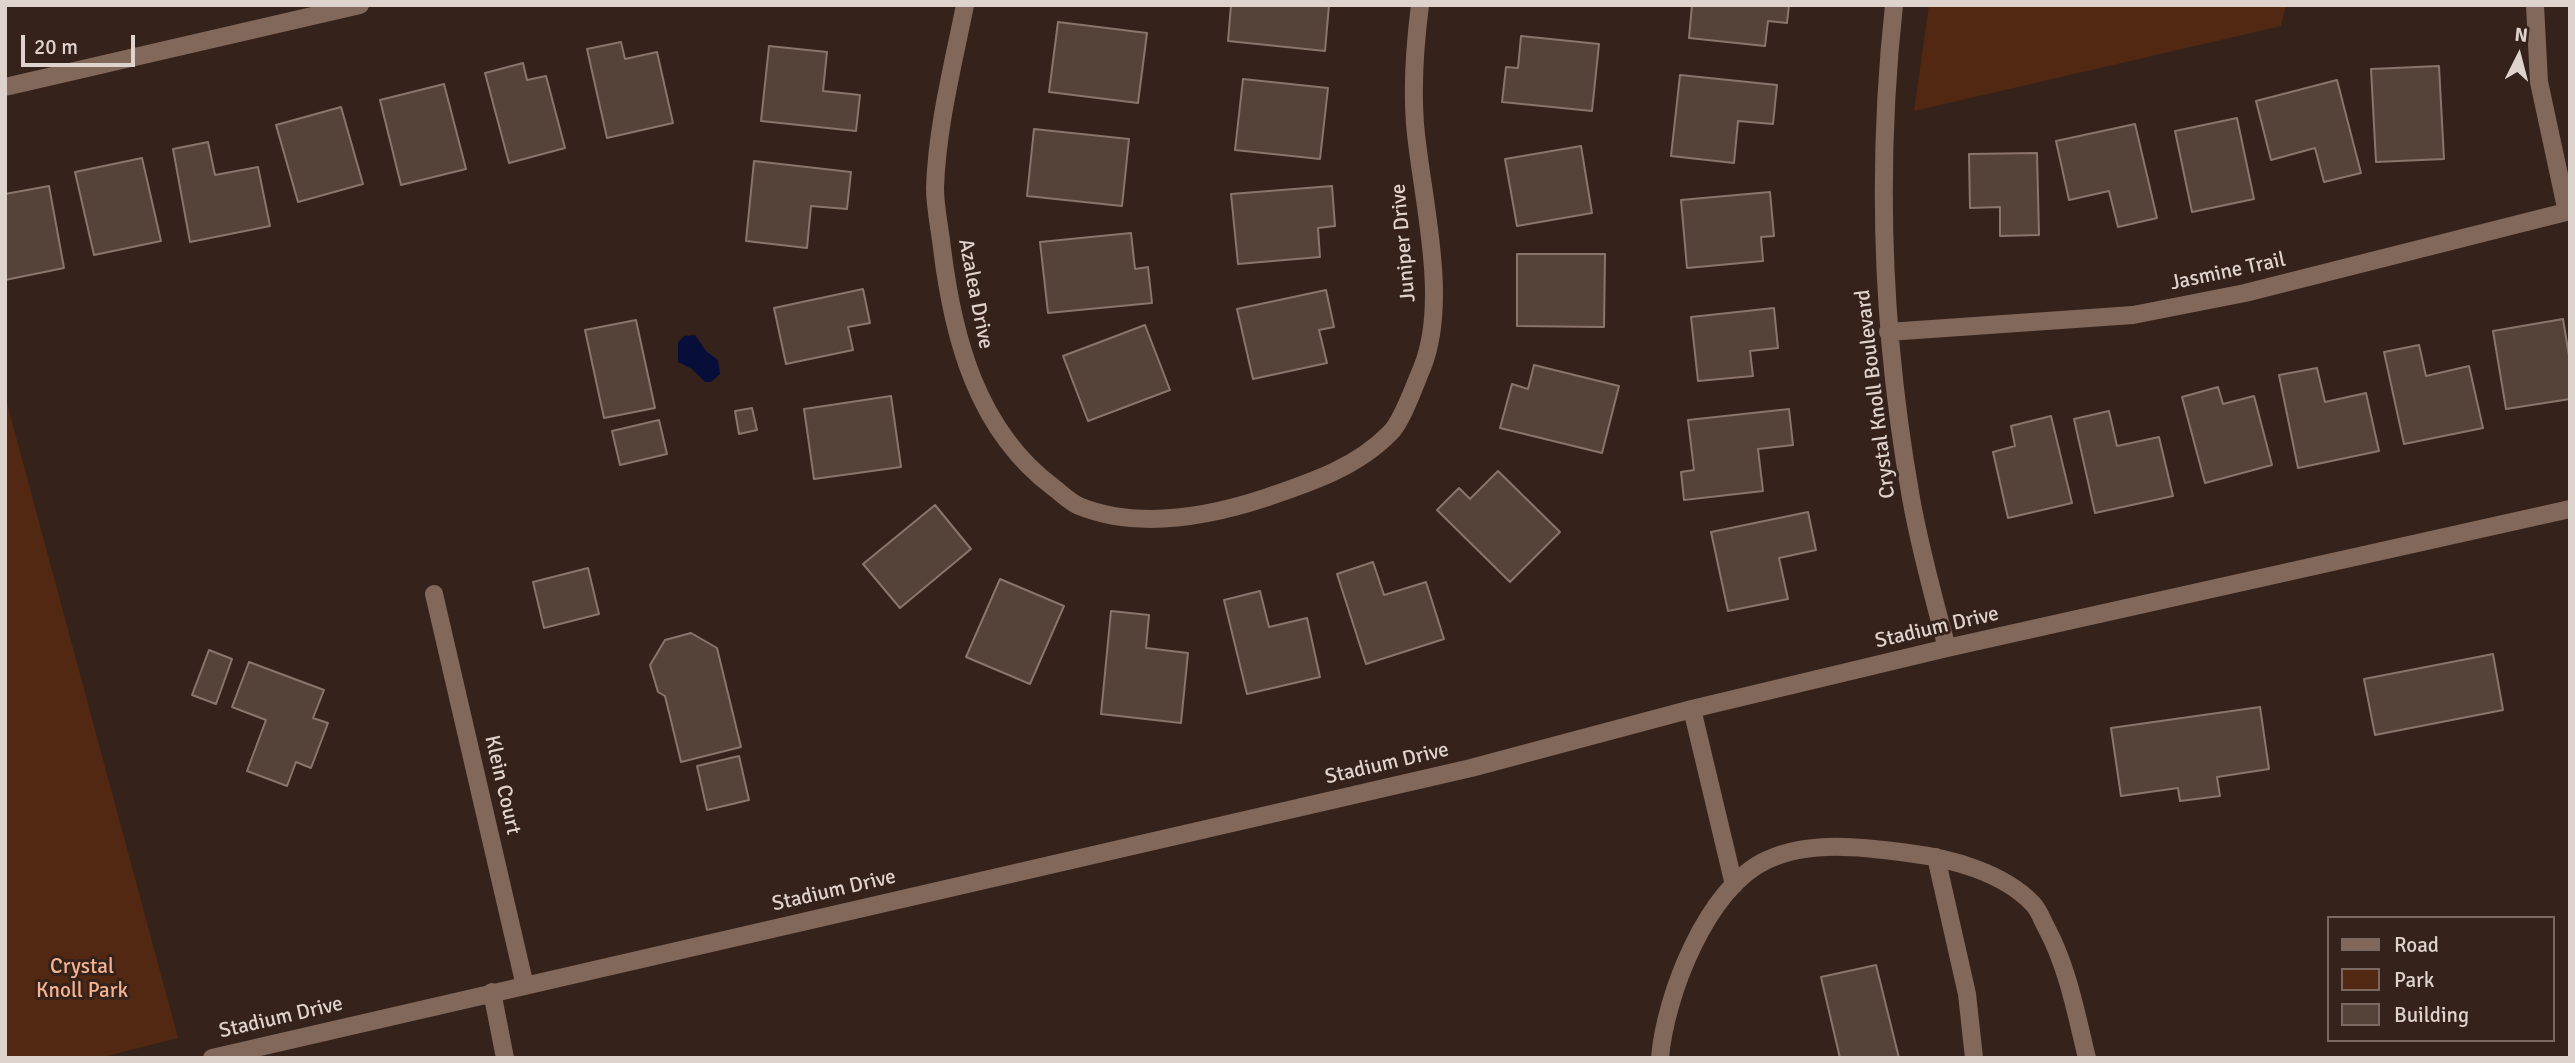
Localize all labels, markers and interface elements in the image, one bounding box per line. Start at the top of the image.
scale bar [24,21,138,65]
north arrow [2484,21,2554,91]
text: N [2513,22,2529,48]
text: 20 m [34,34,78,60]
street label: Juniper Drive [1386,183,1422,303]
street label: Azalea Drive [952,237,998,351]
street label: Jasmine Trail [2168,247,2288,297]
street label: Crystal Knoll Boulevard [1851,288,1901,500]
street label: Stadium Drive [1873,602,2001,654]
street label: Klein Court [478,733,526,837]
street label: Stadium Drive [1323,738,1451,790]
street label: Stadium Drive [770,865,898,917]
legend [2326,916,2554,1042]
text: Road [2394,932,2439,958]
park label: Crystal Knoll Park [36,954,128,1004]
text: Park [2394,967,2434,993]
street label: Stadium Drive [217,992,345,1044]
text: Building [2394,1002,2469,1028]

